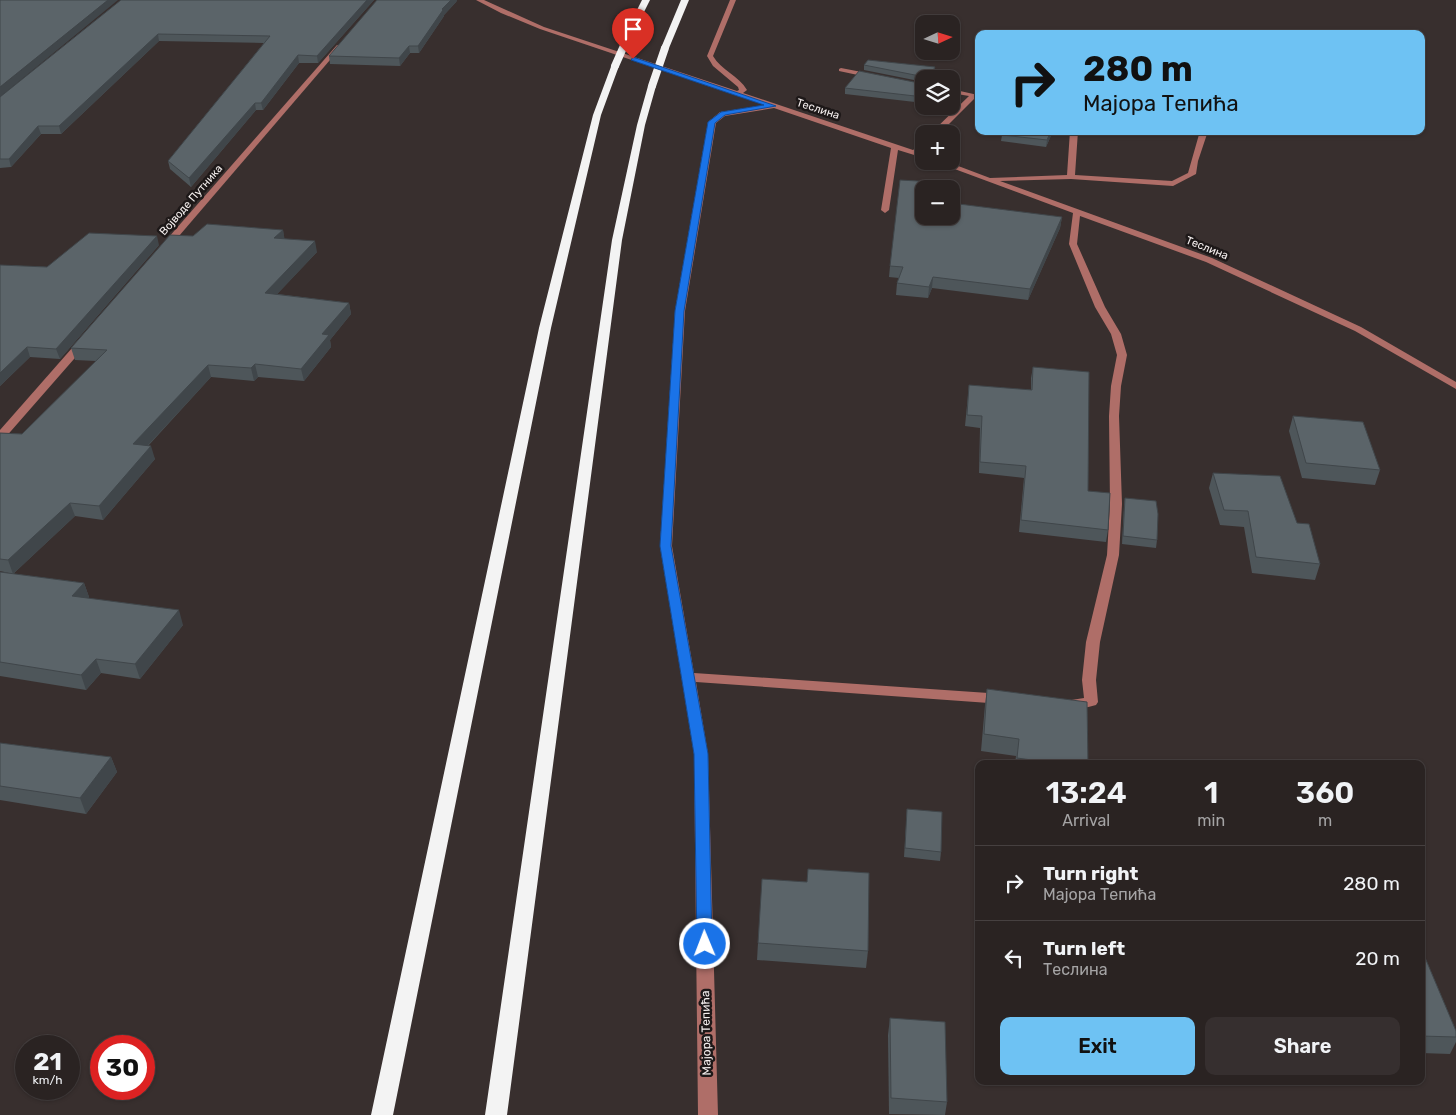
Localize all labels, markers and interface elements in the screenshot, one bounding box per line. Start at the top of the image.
pin [612,8,654,59]
icon: arrive [619,15,647,43]
north arrow [915,15,960,60]
map controls [915,15,960,225]
text: 280 m [1083,48,1193,90]
icon: right [1000,50,1065,115]
button: layers [915,70,960,115]
text: Мајора Тепића [1083,90,1239,117]
street label: Теслина [795,96,841,122]
button: + [915,125,960,170]
street label: Војводе Путника [157,162,225,238]
button: − [915,180,960,225]
street label: Теслина [1184,234,1230,262]
text: 13:24 [1046,775,1127,811]
text: 1 [1204,775,1218,811]
text: 360 [1296,775,1354,811]
text: Arrival [1062,811,1110,830]
text: min [1197,811,1225,830]
text: m [1318,811,1332,830]
text: Turn right [1043,862,1138,885]
icon: right [1000,869,1028,897]
text: 280 m [1343,872,1400,895]
text: Мајора Тепића [1043,885,1156,904]
position arrow [678,917,730,969]
text: Turn left [1043,937,1125,960]
icon: left [1000,944,1028,972]
text: 20 m [1355,947,1400,970]
text: Теслина [1043,960,1108,979]
street label: Мајора Тепића [698,990,714,1076]
button: Exit [1000,1017,1195,1075]
button: Share [1205,1017,1400,1075]
speed limit sign: 30 [90,1035,155,1100]
text: 21 [33,1047,62,1076]
text: km/h [33,1073,62,1087]

